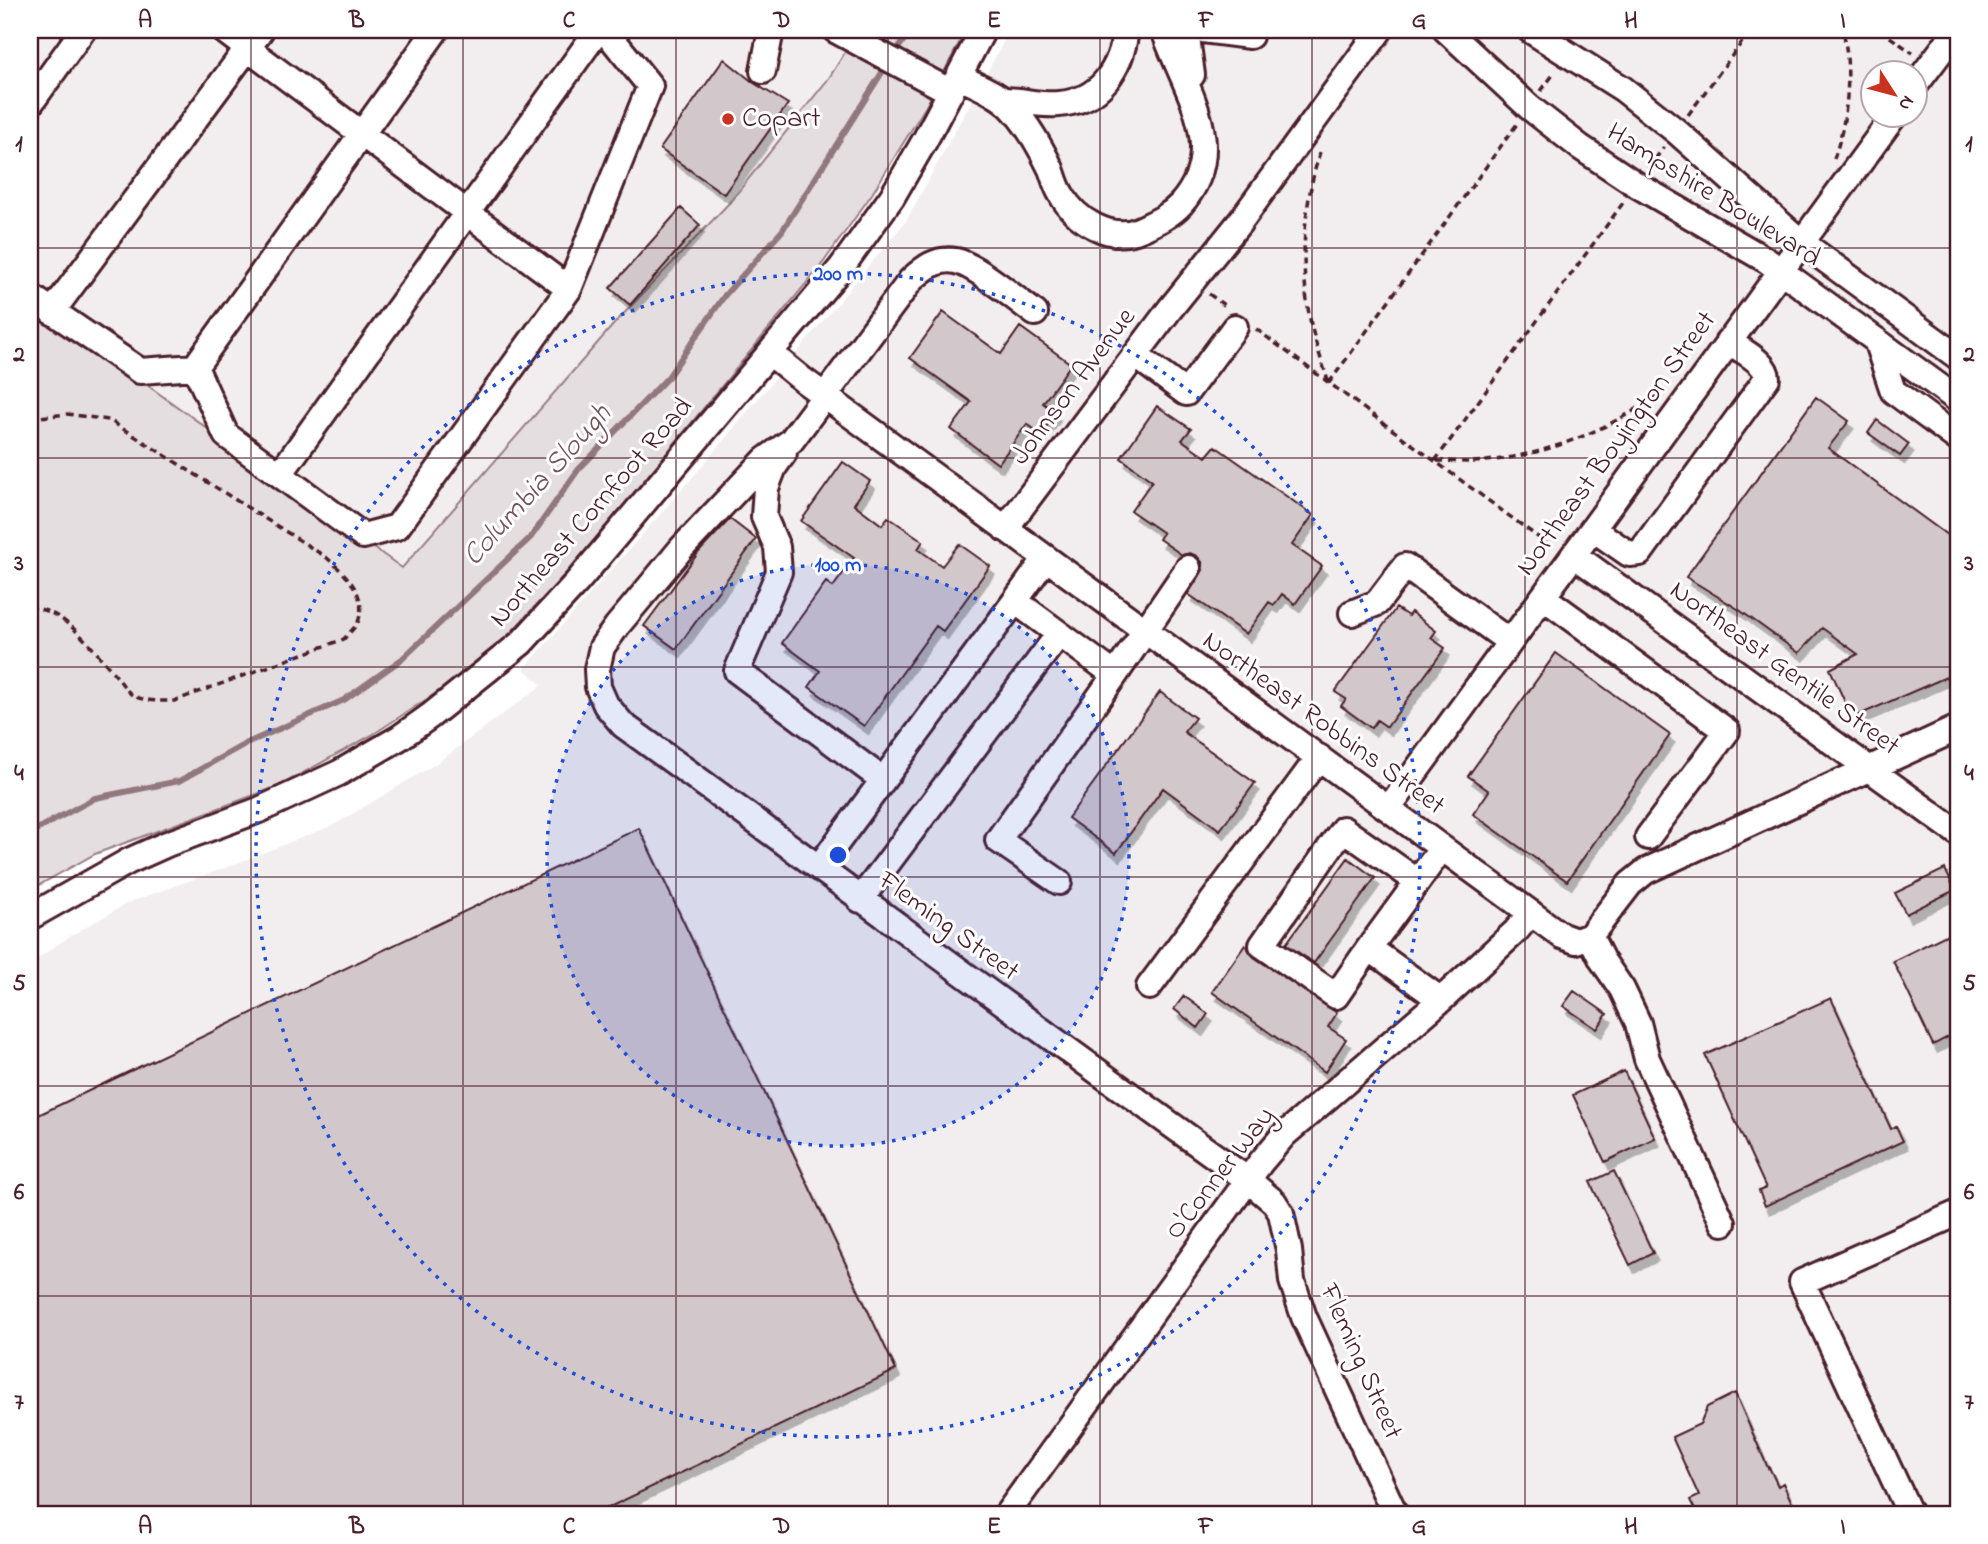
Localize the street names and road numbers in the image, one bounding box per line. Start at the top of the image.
street label: Hampshire Boulevard [1598,113,1828,279]
street label: Johnson Avenue [1001,299,1147,474]
street label: Northeast Boyington Street [1507,303,1727,585]
street label: Northeast Cornfoot Road [480,389,704,637]
street label: Northeast Gentile Street [1660,571,1908,767]
street label: Northeast Robbins Street [1193,622,1453,826]
street label: Fleming Street [868,861,1027,992]
street label: O'Conner Way [1156,1099,1286,1249]
street label: Fleming Street [1307,1277,1413,1446]

